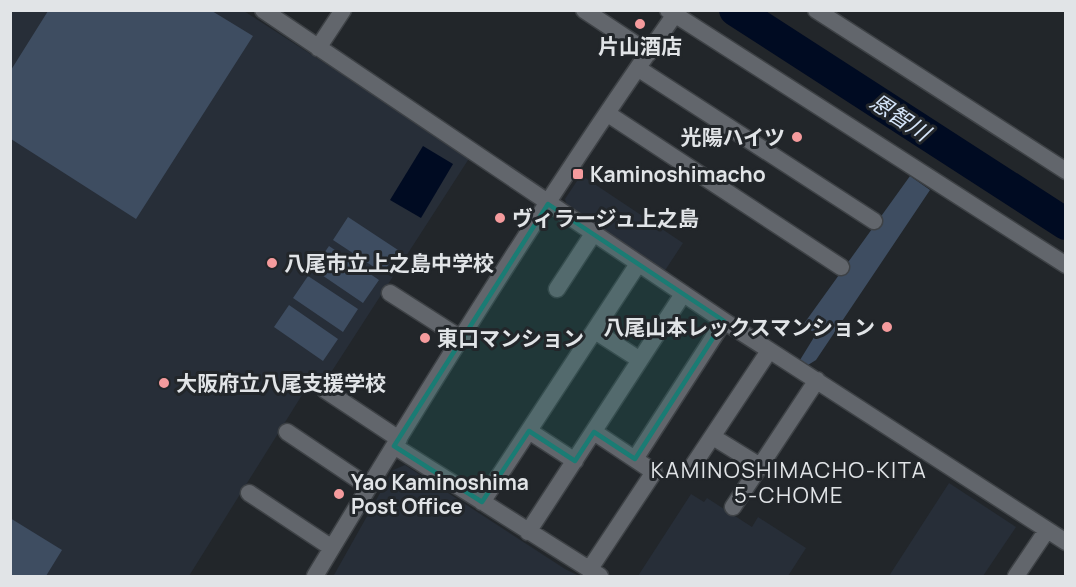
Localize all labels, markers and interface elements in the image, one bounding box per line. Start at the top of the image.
marker: 片山酒店 [633,17,647,31]
place label: 片山酒店 [598,32,682,60]
water label: 恩智川 [864,86,938,149]
place label: 光陽ハイツ [680,123,785,151]
marker: 光陽ハイツ [790,130,804,144]
place label: Kaminoshimacho [590,160,766,188]
marker: Kaminoshimacho [571,167,585,181]
place label: ヴィラージュ上之島 [512,204,699,232]
marker: ヴィラージュ上之島 [493,211,507,225]
place label: 八尾市立上之島中学校 [284,249,494,277]
marker: 八尾市立上之島中学校 [265,256,279,270]
place label: 八尾山本レックスマンション [603,313,875,341]
marker: 八尾山本レックスマンション [880,320,894,334]
place label: 東口マンション [437,324,584,352]
marker: 東口マンション [418,331,432,345]
place label: 大阪府立八尾支援学校 [176,369,386,397]
marker: 大阪府立八尾支援学校 [157,376,171,390]
district label: KAMINOSHIMACHO-KITA 5-CHOME [651,455,927,510]
place label: Yao Kaminoshima Post Office [351,468,529,520]
marker: Yao Kaminoshima Post Office [332,487,346,501]

